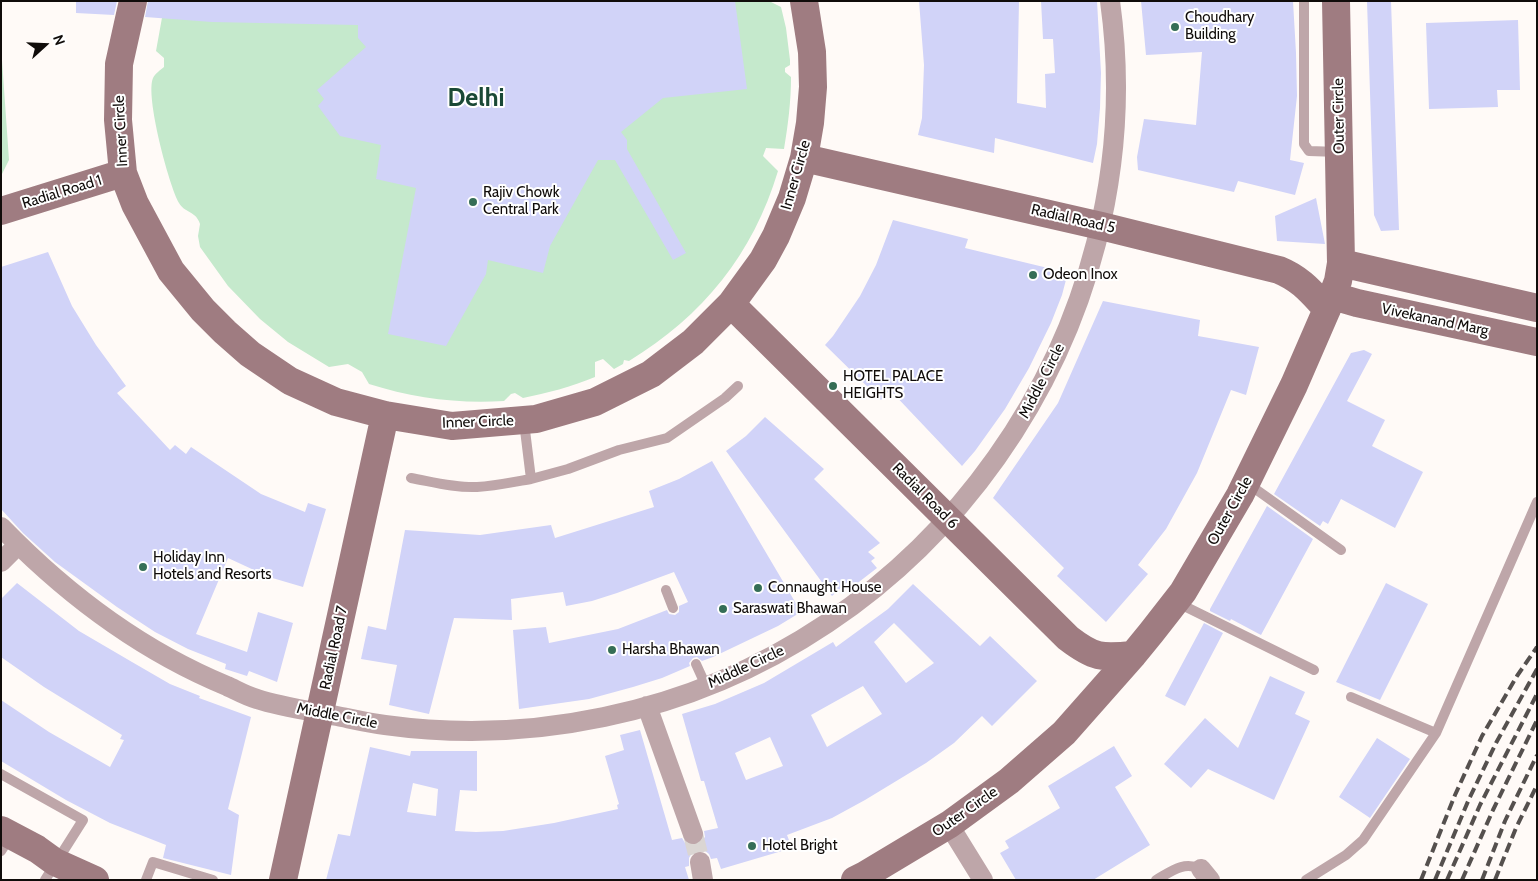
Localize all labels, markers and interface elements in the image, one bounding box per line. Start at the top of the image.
place label: Choudhary Building [1185,9,1254,44]
north arrow [20,20,70,70]
marker: Choudhary Building [1169,21,1181,33]
text: N [49,32,69,48]
street label: Outer Circle [1329,78,1349,154]
district label: Delhi [447,84,505,114]
street label: Inner Circle [110,95,132,167]
street label: Inner Circle [777,138,815,212]
street label: Radial Road 1 [20,171,104,213]
place label: Rajiv Chowk Central Park [483,184,559,219]
marker: Rajiv Chowk Central Park [467,196,479,208]
street label: Radial Road 5 [1029,201,1117,237]
place label: Odeon Inox [1043,266,1118,284]
marker: Odeon Inox [1027,269,1039,281]
street label: Vivekanand Marg [1380,300,1490,340]
street label: Middle Circle [1015,340,1069,422]
place label: HOTEL PALACE HEIGHTS [843,368,943,403]
marker: HOTEL PALACE HEIGHTS [827,380,839,392]
street label: Inner Circle [442,412,514,432]
street label: Radial Road 6 [888,459,962,533]
street label: Outer Circle [1204,474,1256,548]
place label: Holiday Inn Hotels and Resorts [153,549,272,584]
marker: Holiday Inn Hotels and Resorts [137,561,149,573]
place label: Connaught House [768,579,881,597]
marker: Connaught House [752,582,764,594]
place label: Saraswati Bhawan [733,600,847,618]
marker: Saraswati Bhawan [717,603,729,615]
street label: Radial Road 7 [316,604,352,692]
place label: Harsha Bhawan [622,641,720,659]
street label: Middle Circle [705,642,787,692]
marker: Harsha Bhawan [606,644,618,656]
street label: Middle Circle [295,699,379,733]
street label: Outer Circle [929,783,1001,841]
place label: Hotel Bright [762,837,837,855]
marker: Hotel Bright [746,840,758,852]

